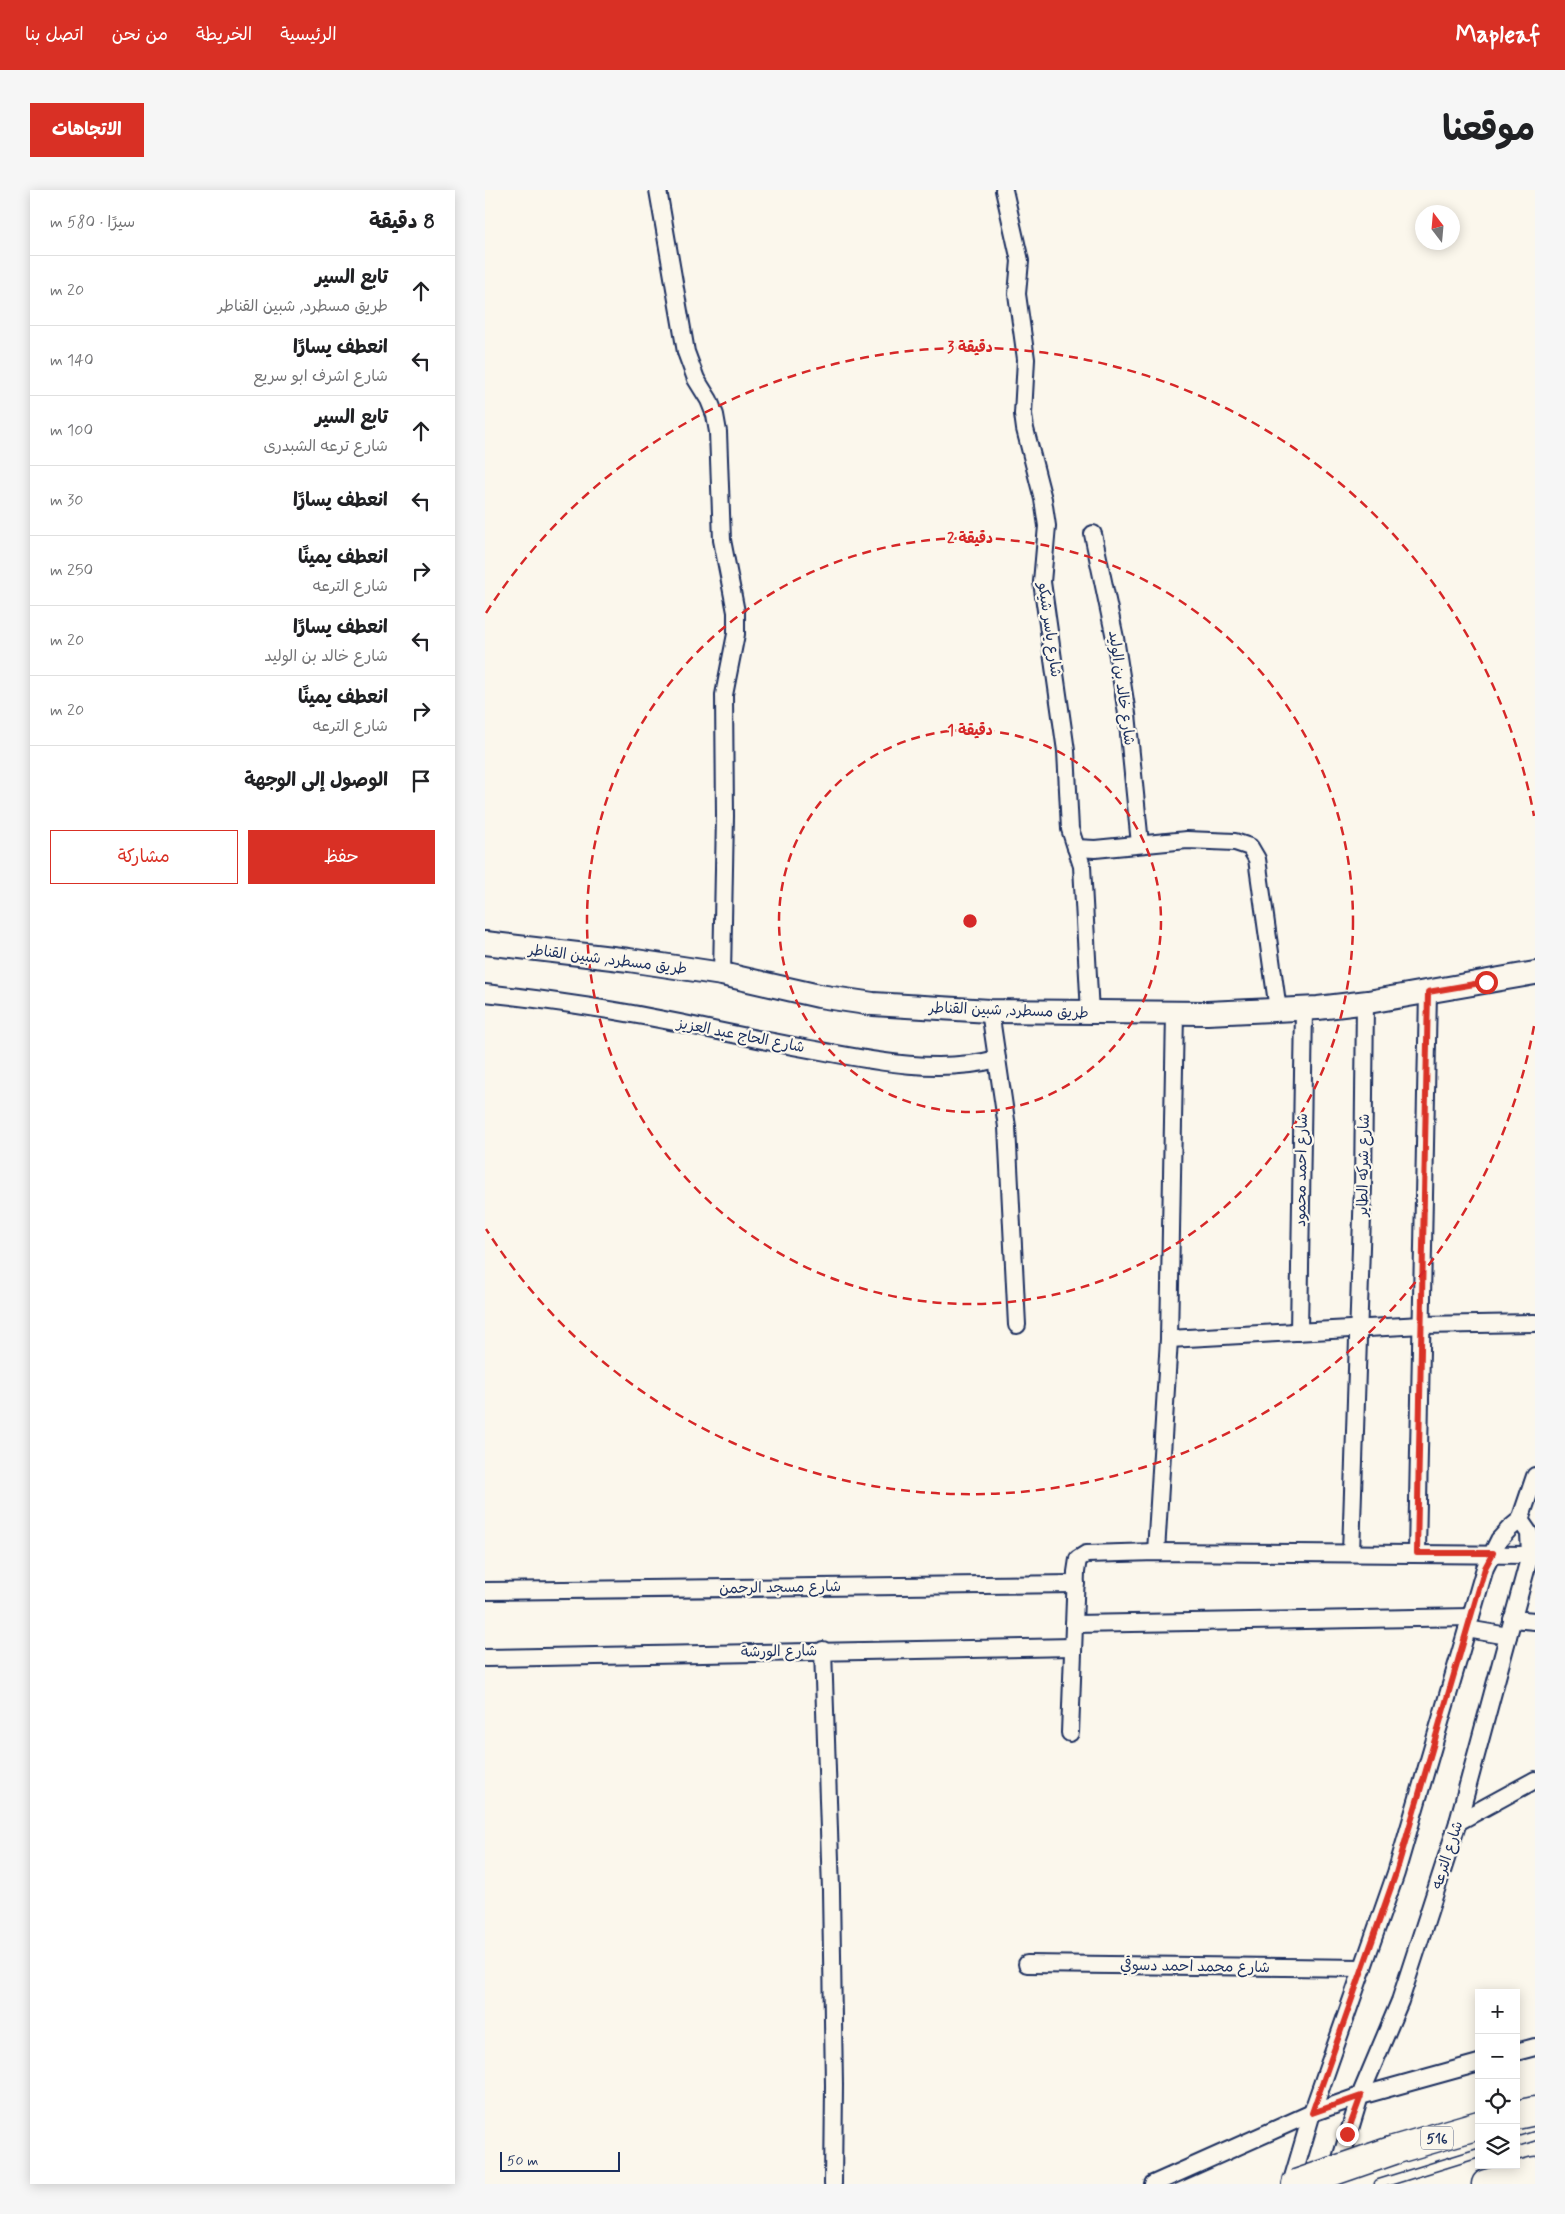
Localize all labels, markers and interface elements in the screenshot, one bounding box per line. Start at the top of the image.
text: Mapleaf [1455,20,1540,51]
text: اتصل بنا [25,23,84,47]
text: من نحن [112,23,168,47]
text: الخريطة [196,23,252,47]
text: الرئيسية [280,23,337,47]
button: الاتجاهات [30,103,144,157]
text: موقعنا [1442,107,1535,153]
north arrow [1415,205,1460,250]
text: 8 دقيقة [369,208,435,236]
text: سيرًا · 580 m [50,212,135,233]
text: تابع السير [315,265,388,290]
icon: ahead [407,277,435,305]
text: 20 m [50,280,84,301]
text: طريق مسطرد, شبين القناطر [218,296,388,317]
text: انعطف يسارًا [293,335,388,360]
text: 3 دقيقة [947,338,993,358]
icon: left [407,347,435,375]
text: 140 m [50,350,94,371]
text: شارع اشرف ابو سريع [253,366,388,387]
text: تابع السير [315,405,388,430]
icon: ahead [407,417,435,445]
text: 100 m [50,420,93,441]
text: شارع ترعه الشبدرى [264,436,388,457]
icon: left [407,487,435,515]
text: انعطف يسارًا [293,488,388,513]
text: 30 m [50,490,83,511]
text: 2 دقيقة [947,529,993,549]
text: انعطف يمينًا [298,545,388,570]
icon: right [407,557,435,585]
text: 250 m [50,560,93,581]
text: شارع الترعه [313,576,388,597]
street label: شارع ياسر شيكو [1032,581,1066,679]
text: انعطف يسارًا [293,615,388,640]
icon: left [407,627,435,655]
street label: شارع خالد بن الوليد [1103,629,1139,747]
text: 20 m [50,630,84,651]
text: شارع خالد بن الوليد [264,646,388,667]
text: انعطف يمينًا [298,685,388,710]
icon: right [407,697,435,725]
text: 20 m [50,700,84,721]
text: شارع الترعه [313,716,388,737]
text: 1 دقيقة [947,721,993,741]
icon: arrive [407,767,435,795]
text: الوصول إلى الوجهة [244,768,388,793]
button: مشاركة [50,830,238,884]
button: حفظ [248,830,435,884]
centre of rings [961,912,979,930]
street label: طريق مسطرد, شبين القناطر [525,940,688,980]
route start [1475,971,1498,994]
street label: طريق مسطرد, شبين القناطر [927,998,1089,1024]
street label: شارع الحاج عبد العزيز [673,1013,806,1058]
street label: شارع احمد محمود [1291,1113,1313,1227]
street label: شارع شركه الطاير [1353,1113,1375,1219]
street label: شارع مسجد الرحمن [719,1577,841,1599]
street label: شارع الورشة [741,1641,817,1663]
street label: شارع الترعه [1428,1819,1468,1892]
street label: شارع محمد احمد دسوقي [1120,1954,1270,1978]
map controls [1475,1989,1520,2169]
button: + [1475,1989,1520,2034]
button: − [1475,2034,1520,2079]
button: locate [1475,2079,1520,2124]
route end [1336,2123,1359,2146]
button: layers [1475,2124,1520,2169]
road number: 516 [1421,2126,1453,2150]
scale bar [500,2149,620,2172]
text: 50 m [507,2152,538,2170]

